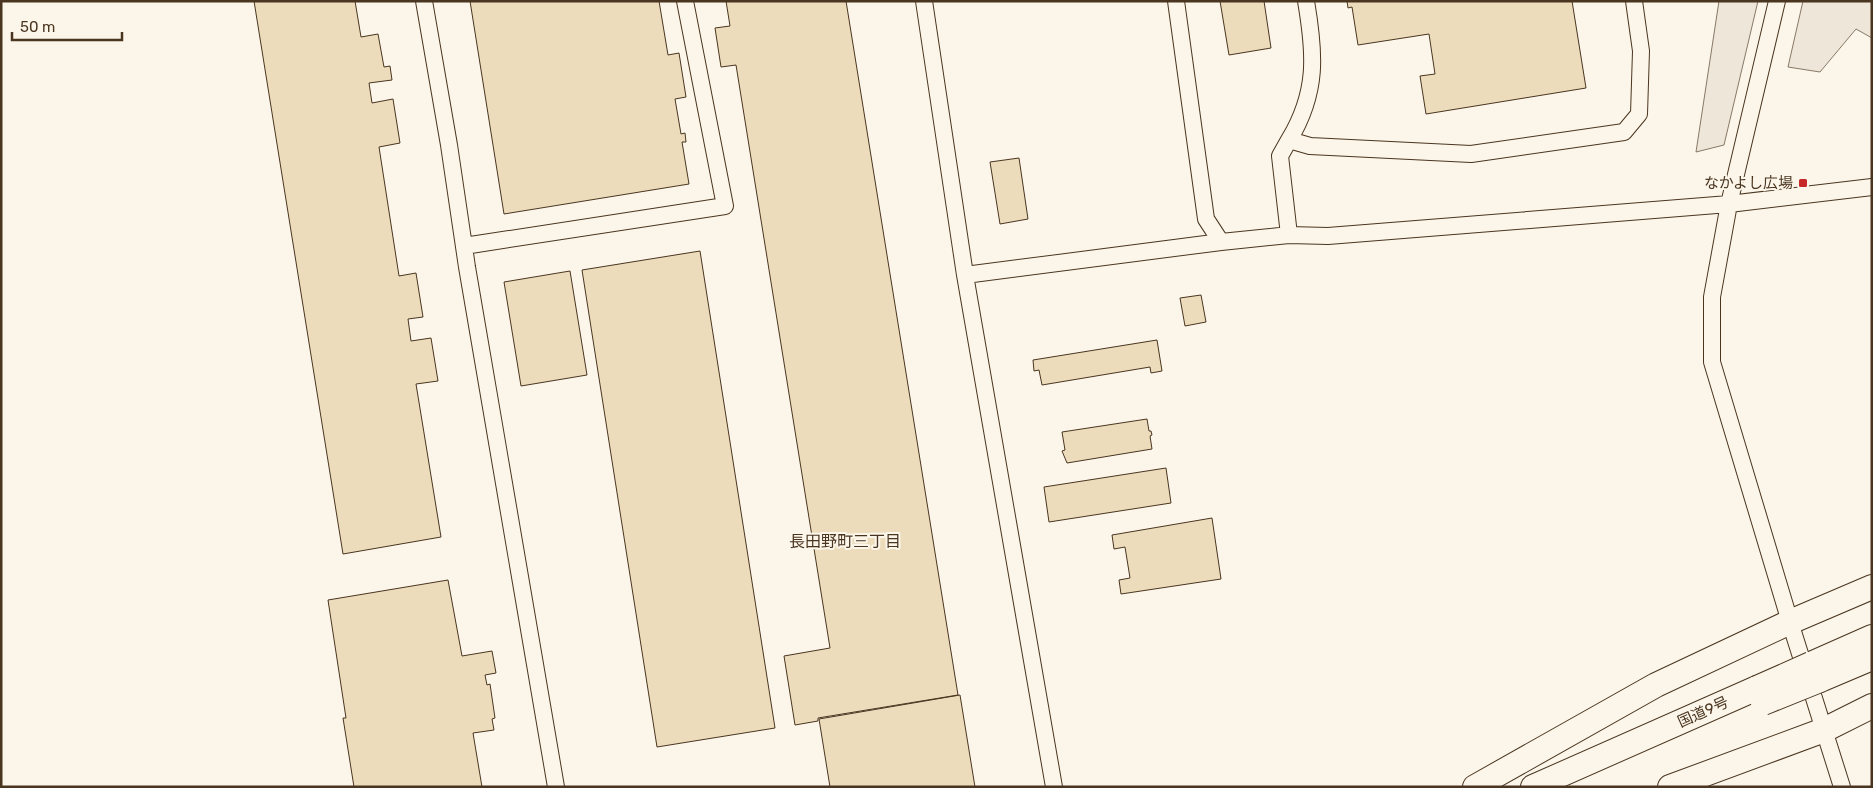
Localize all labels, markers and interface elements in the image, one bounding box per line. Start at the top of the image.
scale bar [12,10,122,42]
text: 50 m [20,18,55,36]
place label: なかよし広場 [1704,174,1793,192]
marker: なかよし広場 [1797,177,1809,189]
district label: 長田野町三丁目 [789,532,901,551]
street label: 国道9号 [1675,693,1731,731]

